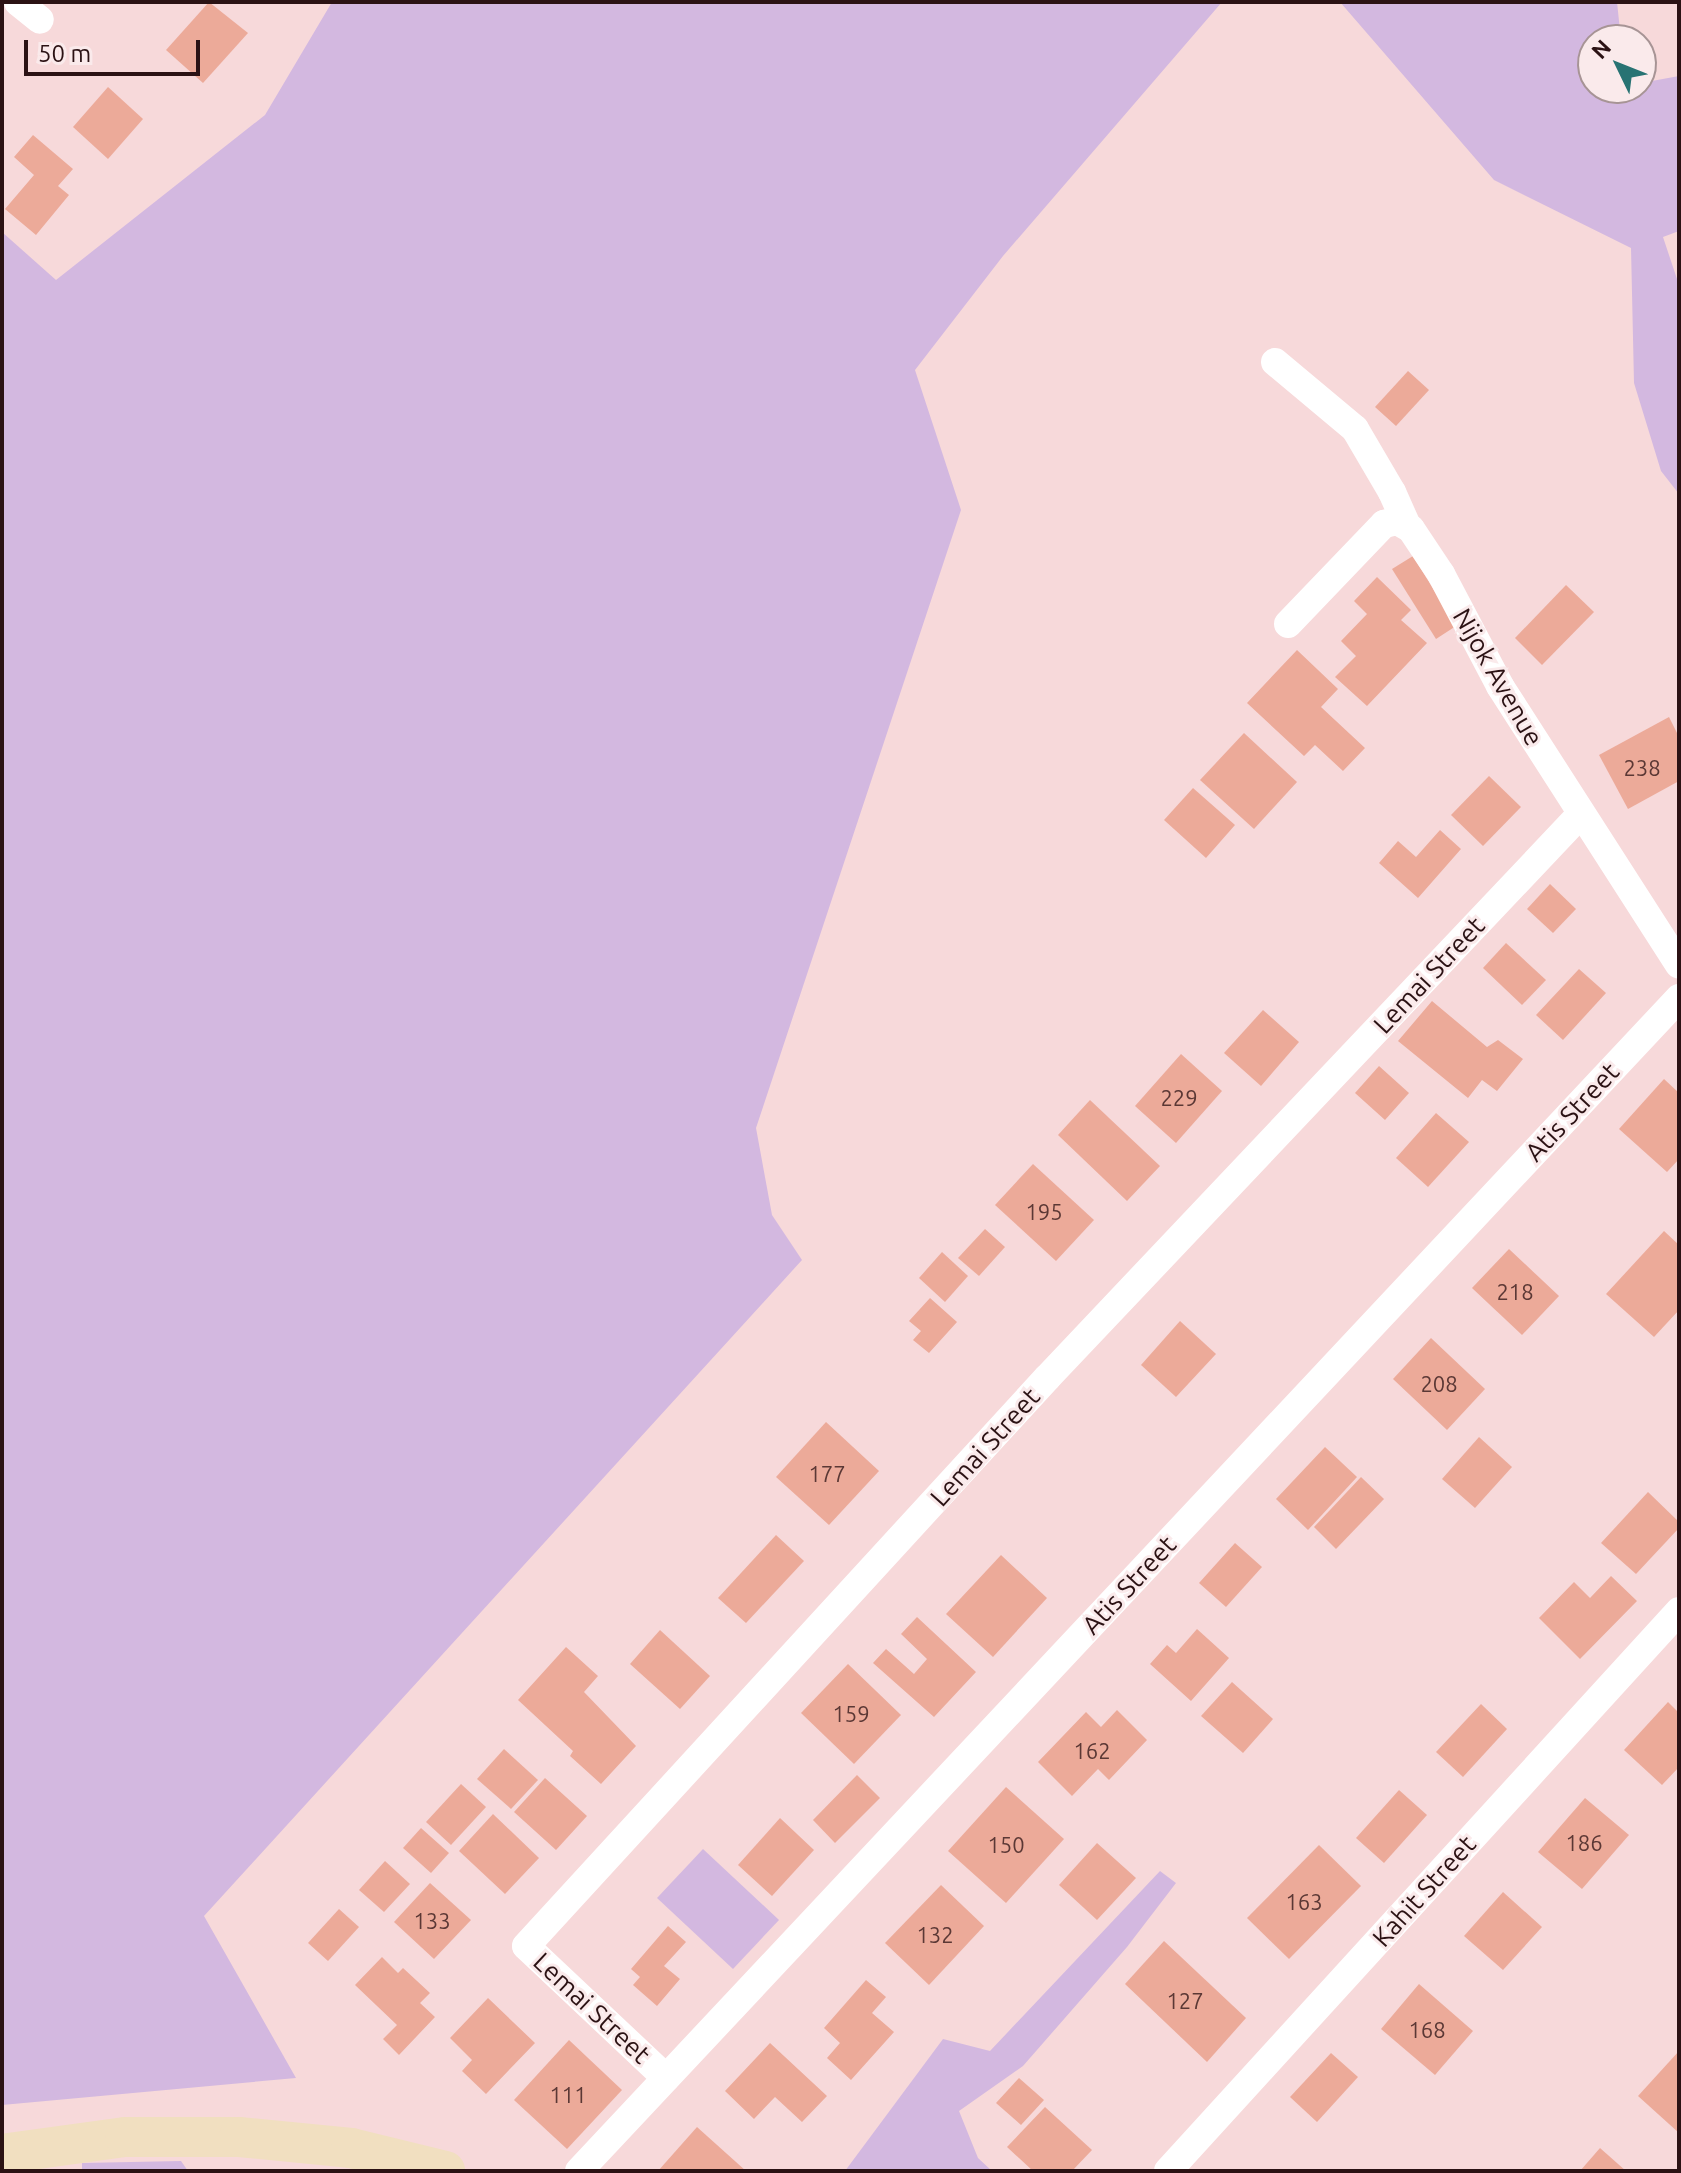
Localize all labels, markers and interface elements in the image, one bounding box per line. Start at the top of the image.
scale bar [28,24,204,74]
north arrow [1577,24,1657,104]
text: N [1586,34,1615,63]
text: 50 m [38,40,91,67]
street label: Nijok Avenue [1446,603,1550,751]
house number: 238 [1623,755,1661,781]
street label: Lemai Street [1367,910,1491,1040]
street label: Atis Street [1519,1056,1625,1168]
house number: 229 [1160,1085,1198,1111]
house number: 195 [1025,1199,1063,1225]
house number: 218 [1496,1279,1534,1305]
house number: 208 [1420,1371,1458,1397]
street label: Lemai Street [924,1381,1046,1513]
house number: 177 [808,1461,846,1487]
street label: Atis Street [1076,1529,1182,1641]
house number: 159 [832,1701,870,1727]
house number: 162 [1073,1738,1111,1764]
street label: Kahit Street [1366,1829,1482,1953]
house number: 186 [1565,1830,1603,1856]
house number: 150 [987,1832,1025,1858]
house number: 163 [1285,1889,1323,1915]
house number: 133 [413,1908,451,1934]
house number: 132 [916,1922,954,1948]
street label: Lemai Street [527,1946,657,2070]
house number: 127 [1166,1988,1204,2014]
house number: 168 [1408,2017,1446,2043]
house number: 111 [549,2082,587,2108]

